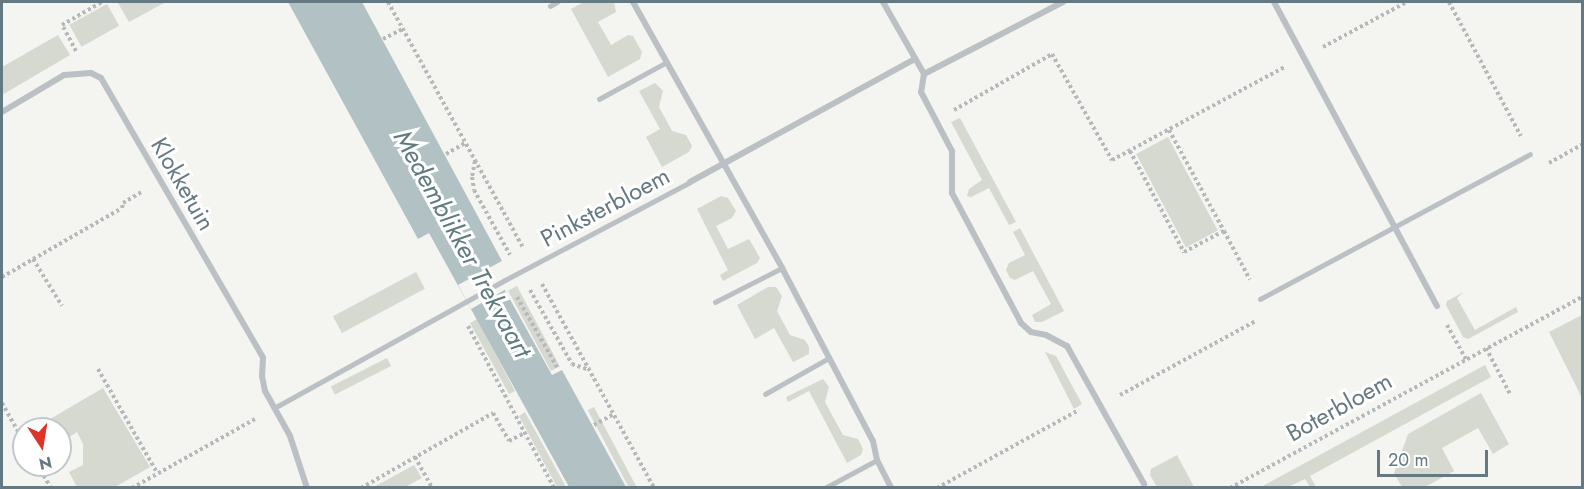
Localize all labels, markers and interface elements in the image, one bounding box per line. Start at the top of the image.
water label: Medemblikker Trekvaart [386,125,538,363]
street label: Klokketuin [145,132,221,236]
street label: Pinksterbloem [536,161,674,253]
street label: Boterbloem [1281,366,1397,448]
north arrow [12,417,72,477]
scale bar [1380,438,1491,476]
text: 20 m [1388,447,1428,473]
text: N [37,451,54,476]

